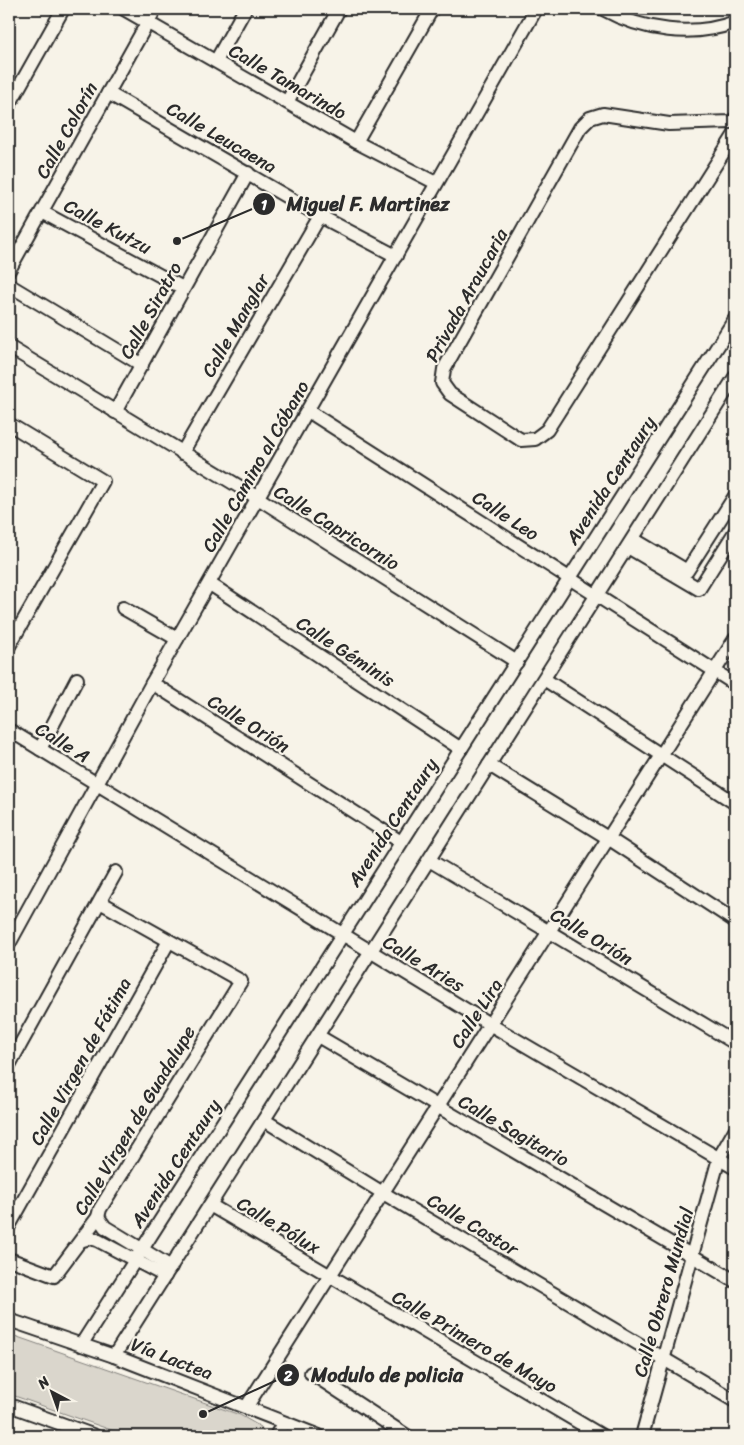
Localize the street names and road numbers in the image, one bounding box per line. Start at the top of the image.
street label: Calle Tamarindo [222,34,353,129]
street label: Calle Colorín [26,76,107,185]
street label: Calle Leucaena [160,92,284,183]
street label: Calle Kutzu [58,189,158,263]
street label: Privada Araucaria [416,222,517,368]
street label: Calle Siratro [110,255,191,365]
street label: Calle Manglar [192,266,279,383]
street label: Calle Camino al Cóbano [193,374,318,558]
street label: Avenida Centaury [556,409,665,552]
street label: Calle Capricornio [267,475,407,580]
street label: Calle Leo [465,481,546,550]
street label: Calle Géminis [290,607,402,696]
street label: Calle Orión [201,685,297,762]
street label: Calle A [29,713,97,772]
street label: Avenida Centaury [338,751,447,894]
street label: Calle Orión [544,899,640,974]
street label: Calle Aries [376,926,471,1001]
street label: Calle Virgen de Fátima [20,971,141,1151]
street label: Calle Lira [441,971,512,1055]
street label: Calle Virgen de Guadalupe [64,1019,205,1222]
street label: Calle Sagitario [452,1085,576,1176]
street label: Avenida Centaury [121,1092,230,1235]
street label: Calle Castor [421,1184,526,1265]
street label: Calle Pólux [230,1187,327,1264]
street label: Calle Obrero Mundial [624,1203,704,1381]
street label: Calle Primero de Mayo [386,1281,564,1403]
street label: Vía Lactea [126,1328,218,1389]

